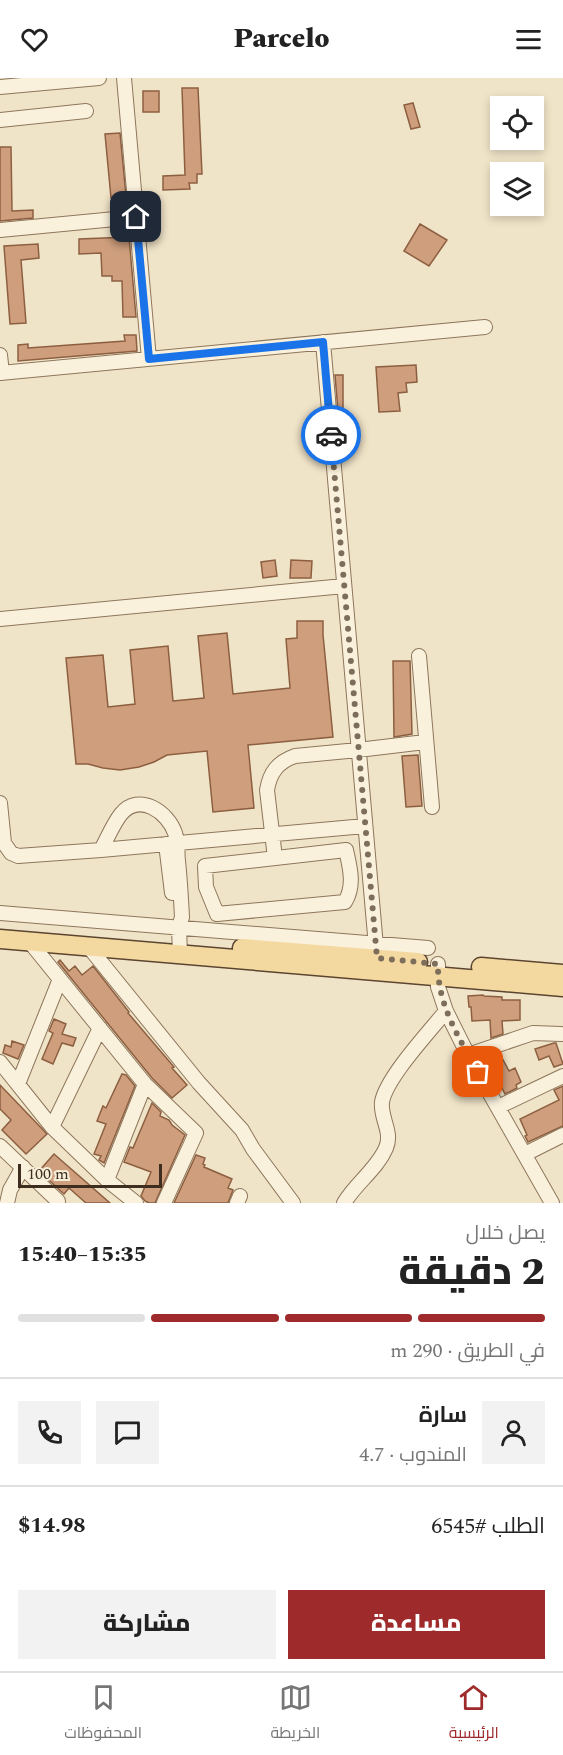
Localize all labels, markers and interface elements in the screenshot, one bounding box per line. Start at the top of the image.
text: Parcelo [234,18,330,60]
icon: heart [18,23,51,56]
icon: menu [512,23,545,56]
map controls [490,96,544,216]
button: locate [490,96,544,150]
button: layers [490,162,544,216]
pin [110,191,161,242]
icon: home [119,200,152,233]
courier [301,405,361,465]
icon: car [315,419,348,452]
pin [452,1046,503,1097]
icon: bag [461,1055,494,1088]
scale bar [18,1161,162,1188]
text: 100 m [27,1162,69,1186]
text: يصل خلال [466,1218,545,1248]
text: 15:35–15:40 [18,1238,147,1271]
text: 2 دقيقة [399,1243,545,1302]
text: في الطريق · 290 m [390,1336,545,1366]
text: سارة [419,1399,467,1432]
button: phone [18,1401,81,1464]
button: chat [96,1401,159,1464]
button: person [482,1401,545,1464]
text: المندوب · 4.7 [359,1440,467,1470]
text: $14.98 [18,1509,86,1542]
text: الطلب #6545 [431,1510,545,1543]
button: مشاركة [18,1590,276,1659]
button: مساعدة [288,1590,545,1659]
tab: المحفوظات [64,1681,142,1747]
tab: الخريطة [270,1681,320,1747]
tab: الرئيسية [449,1681,499,1747]

